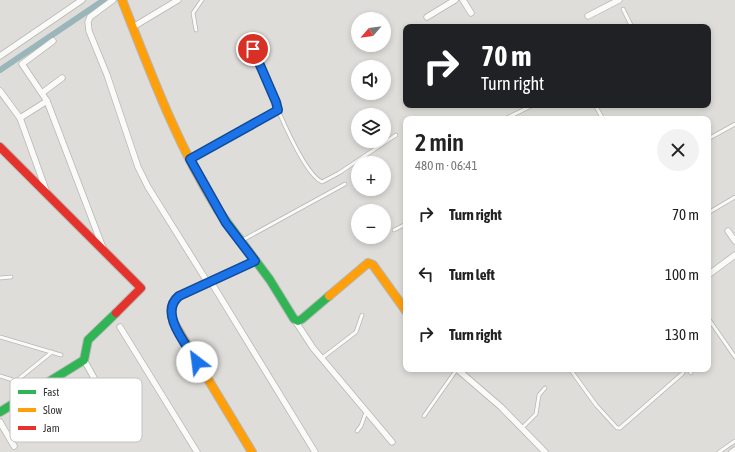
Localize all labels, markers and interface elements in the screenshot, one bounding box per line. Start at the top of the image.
north arrow [351,12,391,52]
map controls [351,12,391,244]
pin [236,32,270,66]
icon: arrive [242,38,264,60]
icon: right [415,40,467,92]
text: 70 m [481,40,531,72]
button: sound [351,60,391,100]
text: Turn right [481,73,544,94]
button: layers [351,108,391,148]
text: 2 min [415,129,464,156]
button: close [657,129,699,171]
button: + [351,156,391,196]
text: 480 m · 06:41 [415,158,478,173]
icon: right [415,203,437,225]
button: − [351,204,391,244]
text: Turn right [449,206,502,223]
text: 70 m [672,206,699,223]
icon: left [415,263,437,285]
text: Turn left [449,266,495,283]
text: 100 m [665,266,699,283]
icon: right [415,323,437,345]
text: Turn right [449,326,502,343]
text: 130 m [665,326,699,343]
position arrow [176,341,218,383]
legend [10,378,142,442]
text: Fast [43,386,59,398]
text: Slow [43,404,62,416]
text: Jam [43,422,60,434]

